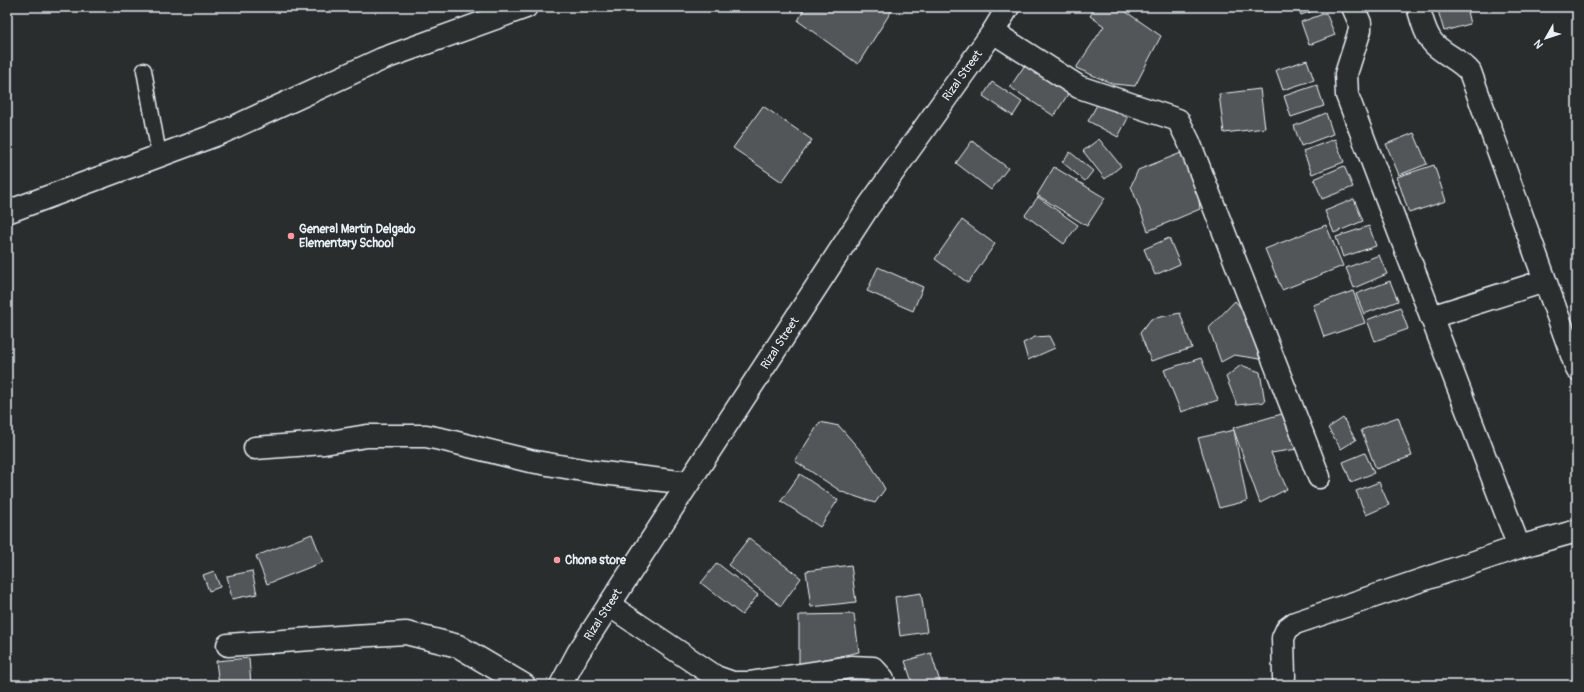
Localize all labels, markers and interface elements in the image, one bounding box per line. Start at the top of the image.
north arrow [1526,18,1566,58]
text: N [1531,37,1546,51]
street label: Rizal Street [939,47,986,104]
place label: General Martin Delgado Elementary School [299,222,416,251]
marker: General Martin Delgado Elementary School [286,231,296,241]
street label: Rizal Street [758,314,803,372]
place label: Chona store [565,553,627,568]
marker: Chona store [552,555,562,565]
street label: Rizal Street [581,586,626,644]

